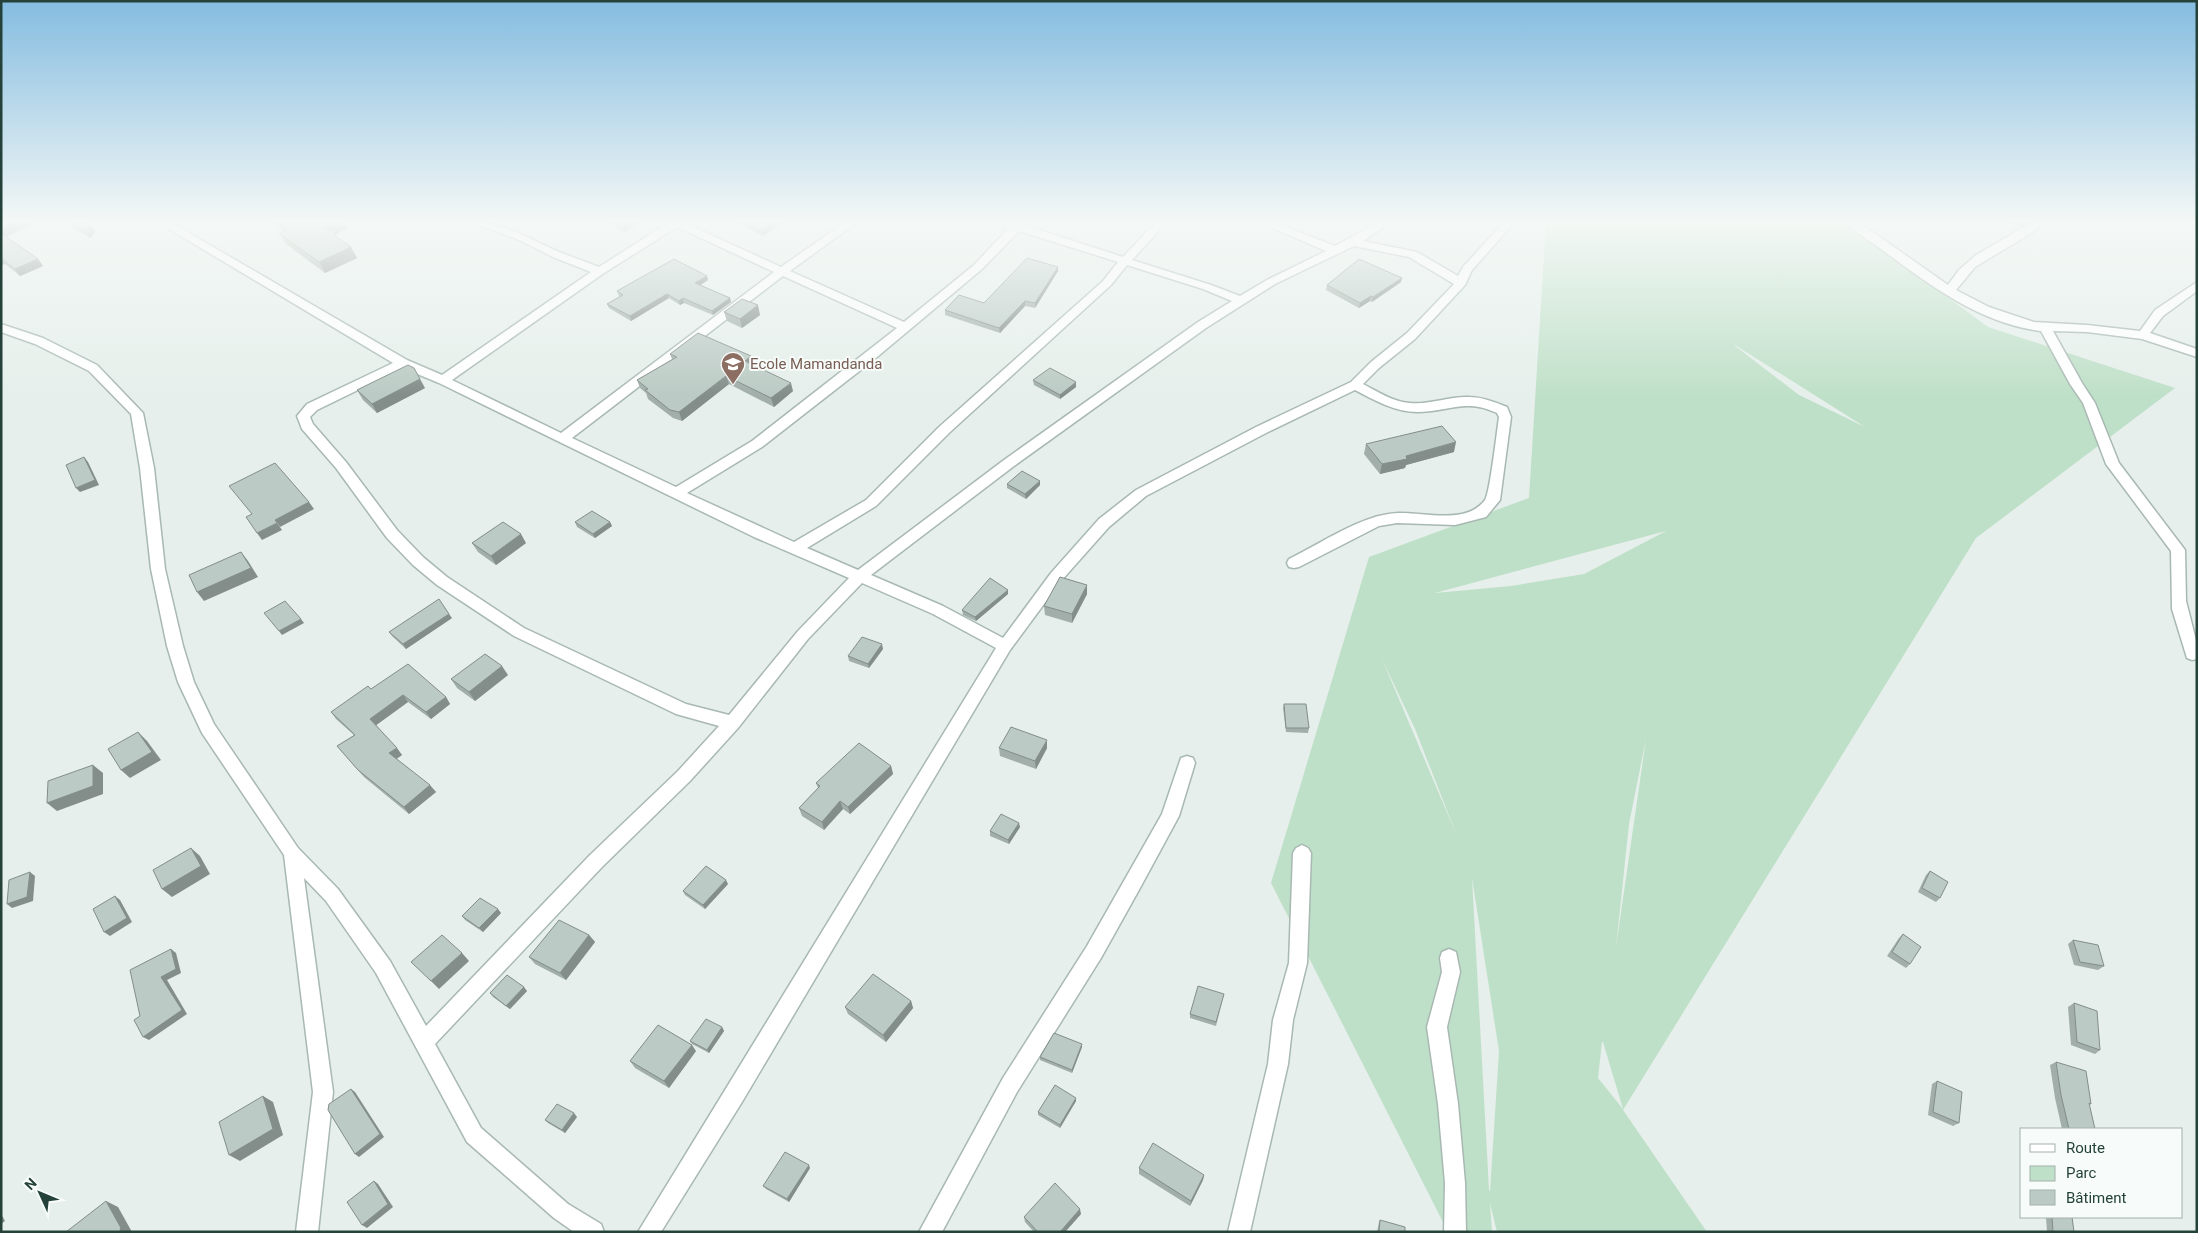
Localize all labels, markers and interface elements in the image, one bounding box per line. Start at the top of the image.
school or university icon: Ecole Mamandanda [720,351,746,385]
place label: Ecole Mamandanda [750,355,883,373]
legend [2020,1128,2183,1218]
text: Route [2066,1139,2105,1157]
text: Parc [2066,1164,2096,1182]
north arrow [15,1168,65,1218]
text: N [21,1175,40,1193]
text: Bâtiment [2066,1189,2126,1207]

